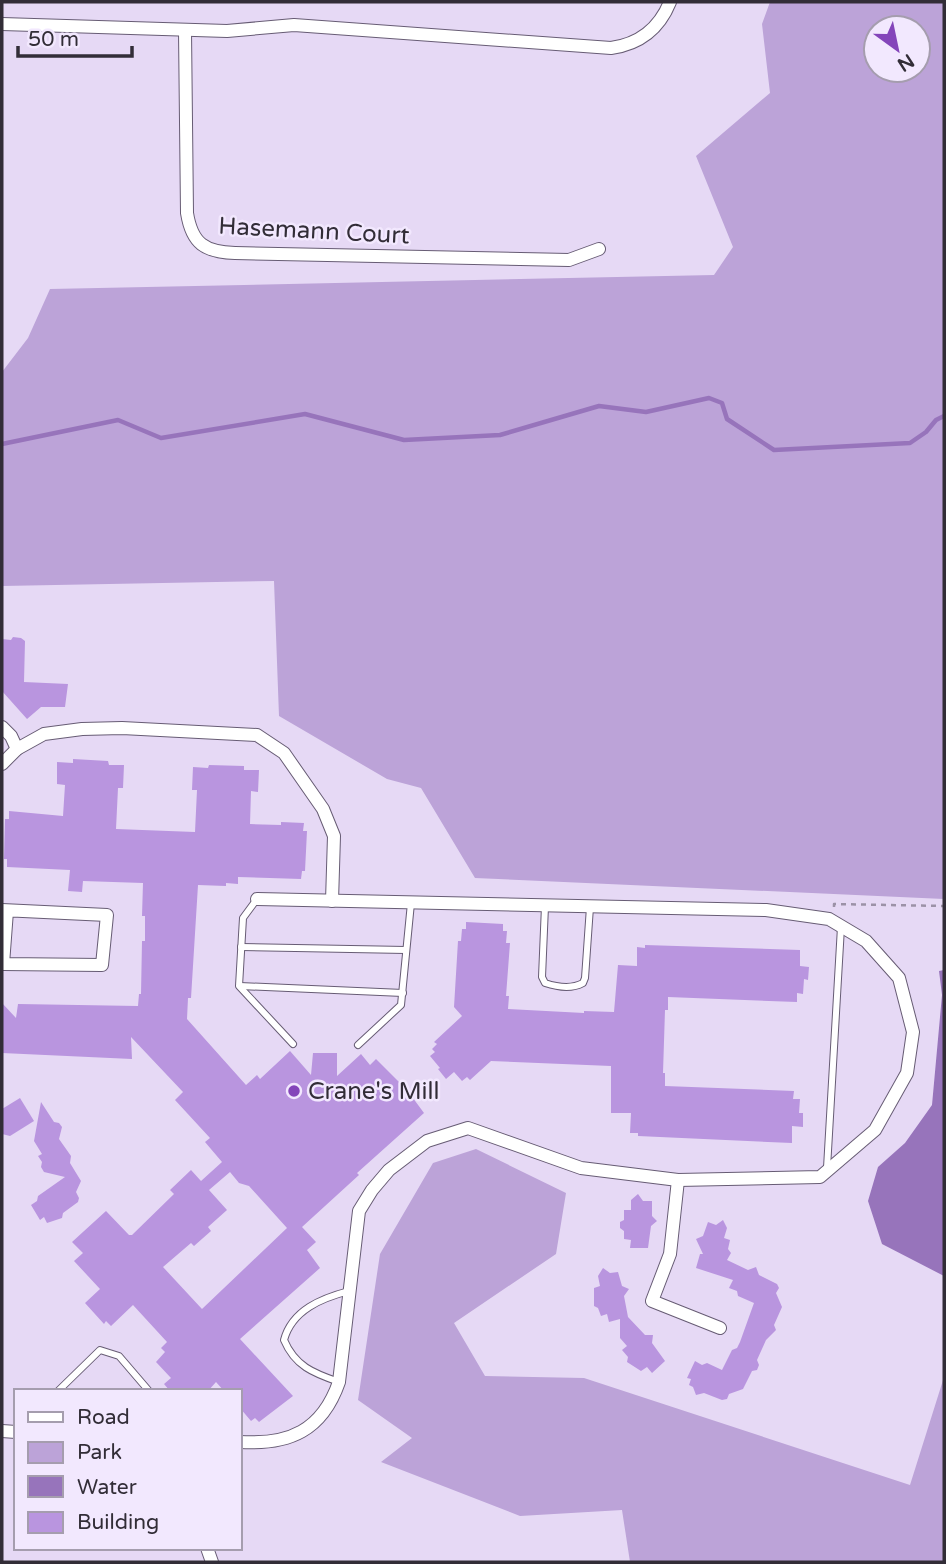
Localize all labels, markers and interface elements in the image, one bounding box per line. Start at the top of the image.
scale bar [18,14,131,58]
north arrow [862,14,932,84]
text: 50 m [28,27,79,52]
text: N [893,49,918,76]
street label: Hasemann Court [218,212,410,250]
place label: Crane's Mill [308,1077,439,1106]
marker: Crane's Mill [286,1083,302,1099]
legend [14,1389,242,1550]
text: Road [77,1405,130,1430]
text: Park [77,1440,122,1465]
text: Water [77,1475,137,1500]
text: Building [77,1510,159,1535]

